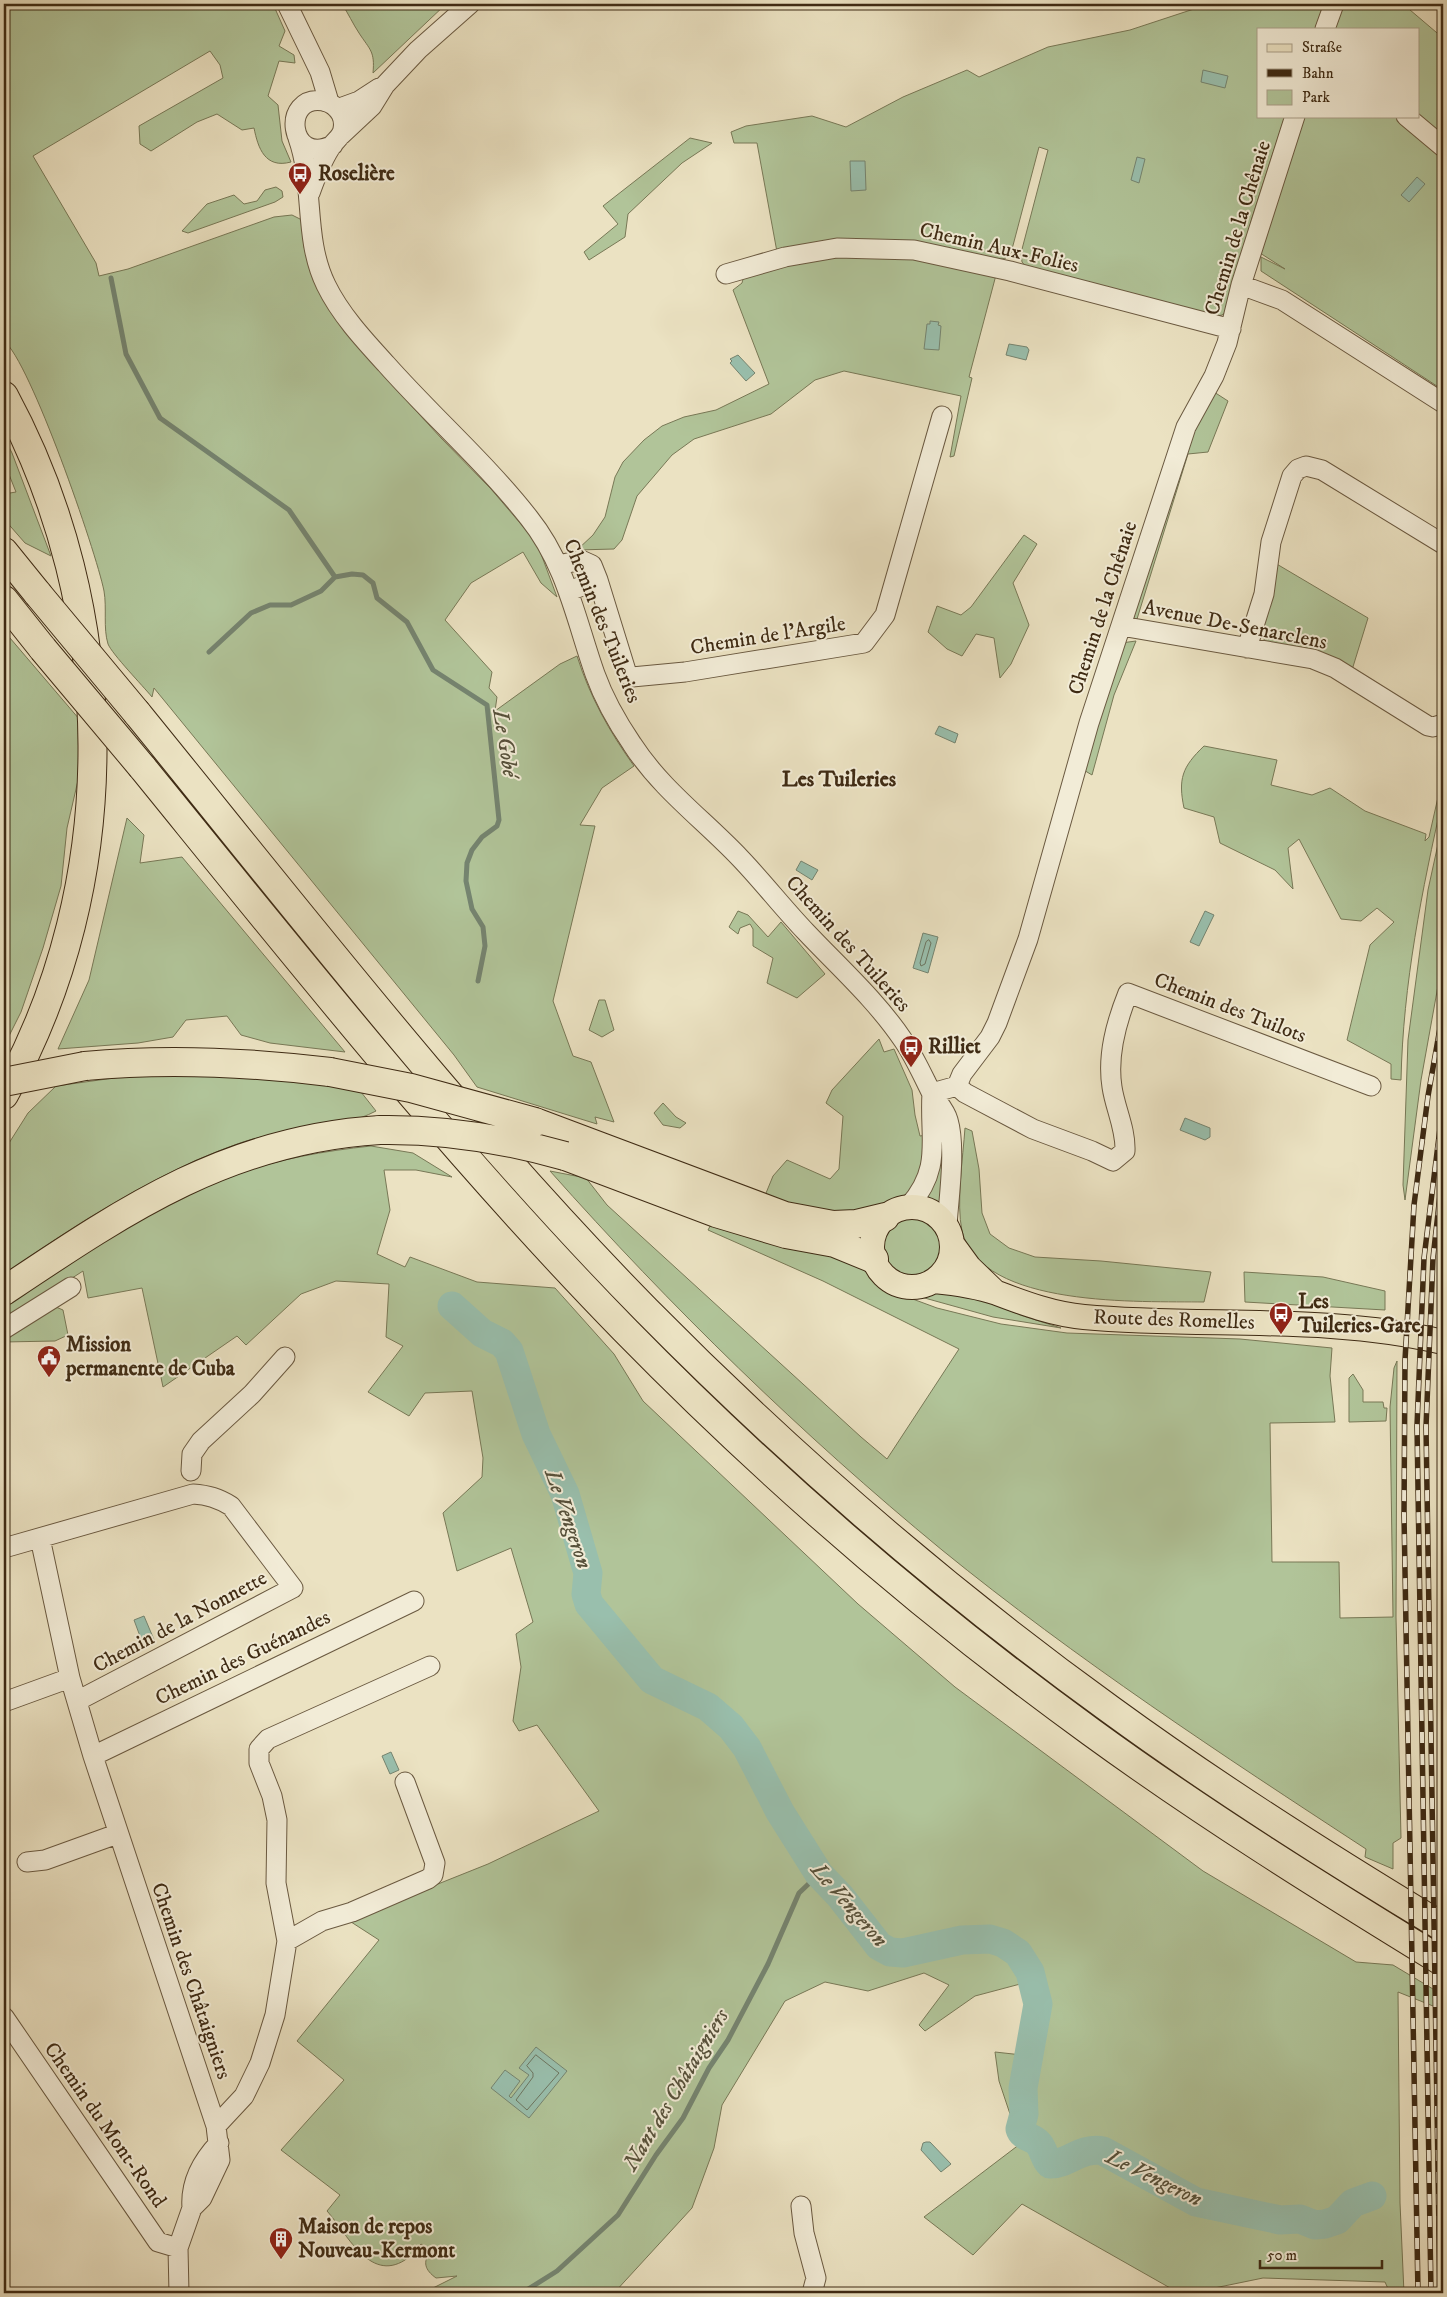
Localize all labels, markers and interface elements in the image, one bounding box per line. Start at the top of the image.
legend [1257,28,1420,118]
text: Straße [1302,38,1342,57]
text: Bahn [1302,64,1334,83]
text: Park [1302,88,1331,107]
street label: Chemin de la Chênaie [1199,137,1277,318]
bus stop icon: Roselière [287,161,313,195]
place label: Roselière [318,161,395,187]
street label: Chemin Aux-Folies [917,217,1081,279]
street label: Chemin de la Chênaie [1063,517,1143,698]
street label: Chemin des Tuileries [557,535,647,707]
street label: Avenue De-Senarclens [1141,594,1329,656]
street label: Chemin de l'Argile [689,611,848,661]
water label: Le Gobé [486,705,524,782]
district label: Les Tuileries [782,766,897,793]
street label: Chemin des Tuileries [780,870,916,1018]
street label: Chemin des Tuilots [1150,967,1310,1049]
bus stop icon: Rilliet [898,1034,924,1068]
place label: Rilliet [928,1034,981,1060]
place label: Les Tuileries-Gare [1297,1289,1421,1339]
bus stop icon: Les Tuileries-Gare [1268,1301,1294,1335]
street label: Route des Romelles [1093,1304,1255,1336]
place label: Mission permanente de Cuba [65,1332,236,1382]
public building icon: Mission permanente de Cuba [36,1344,62,1378]
water label: Le Vengeron [538,1464,598,1572]
street label: Chemin de la Nonnette [89,1565,272,1679]
street label: Chemin des Guénandes [151,1604,335,1712]
water label: Le Vengeron [804,1856,893,1953]
street label: Chemin des Châtaigniers [145,1879,237,2083]
water label: Nant des Châtaigniers [616,2003,736,2177]
street label: Chemin du Mont-Rond [38,2037,172,2213]
water label: Le Vengeron [1100,2142,1206,2213]
place label: Maison de repos Nouveau-Kermont [298,2214,455,2264]
building icon: Maison de repos Nouveau-Kermont [268,2226,294,2260]
scale bar [1260,2237,1382,2269]
text: 50 m [1267,2246,1297,2265]

